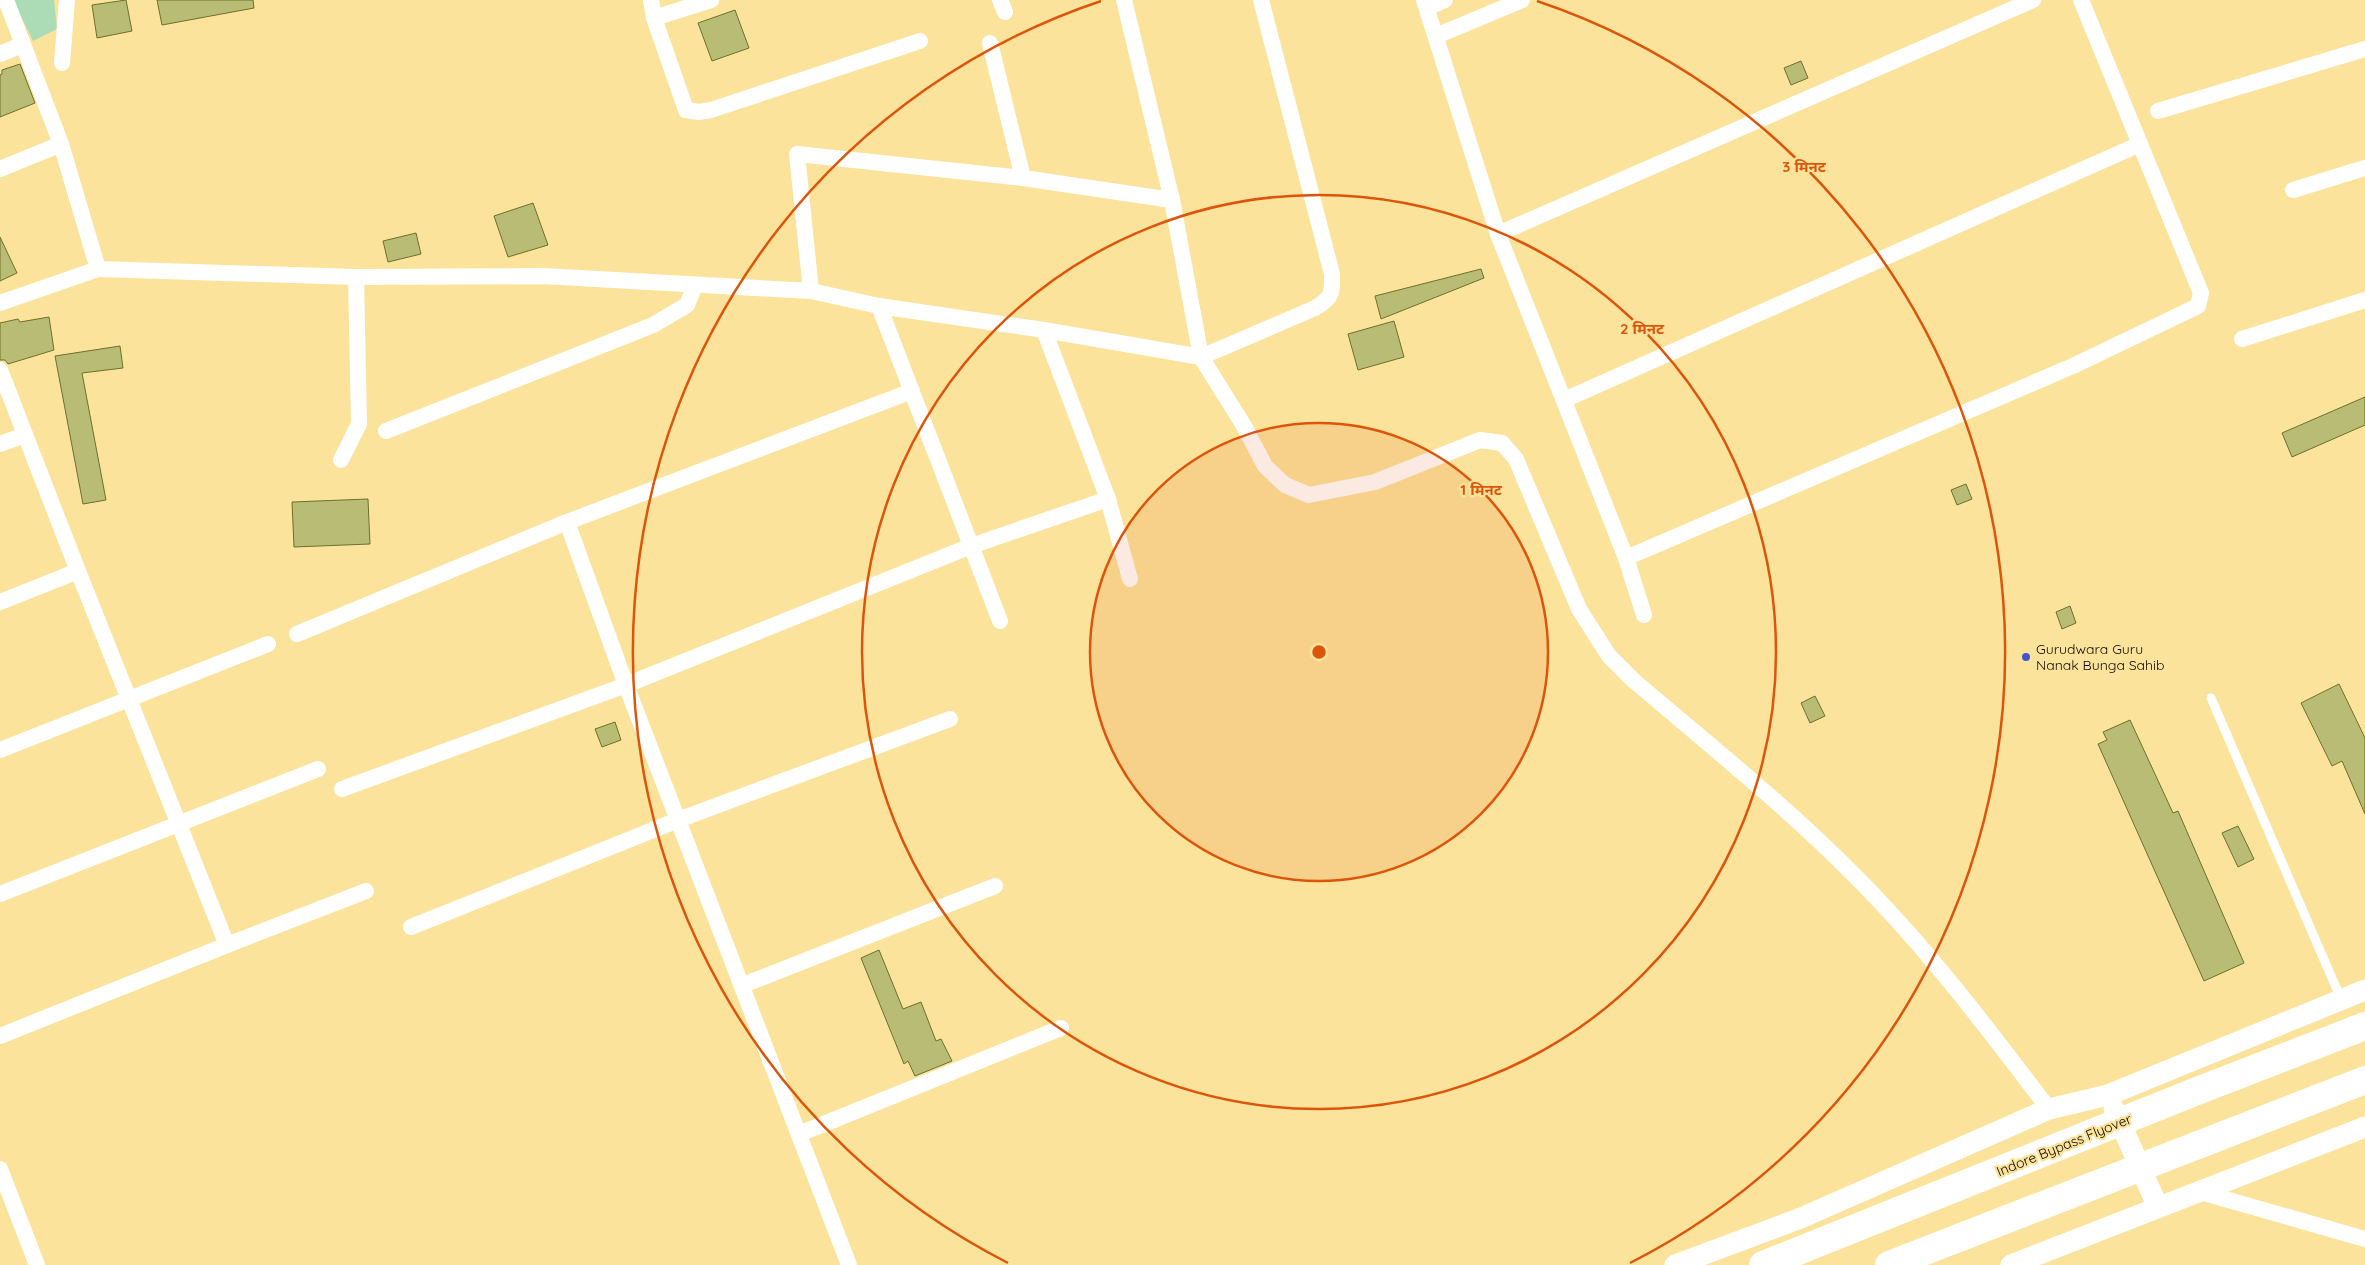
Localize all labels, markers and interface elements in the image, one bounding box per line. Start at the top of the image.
text: 3 मिनट [1782,157,1827,176]
text: 2 मिनट [1620,319,1665,338]
text: 1 मिनट [1460,480,1503,499]
place label: Gurudwara Guru Nanak Bunga Sahib [2036,640,2165,674]
centre of rings [1310,643,1328,661]
marker: Gurudwara Guru Nanak Bunga Sahib [2020,651,2032,663]
street label: Indore Bypass Flyover [1994,1109,2135,1180]

